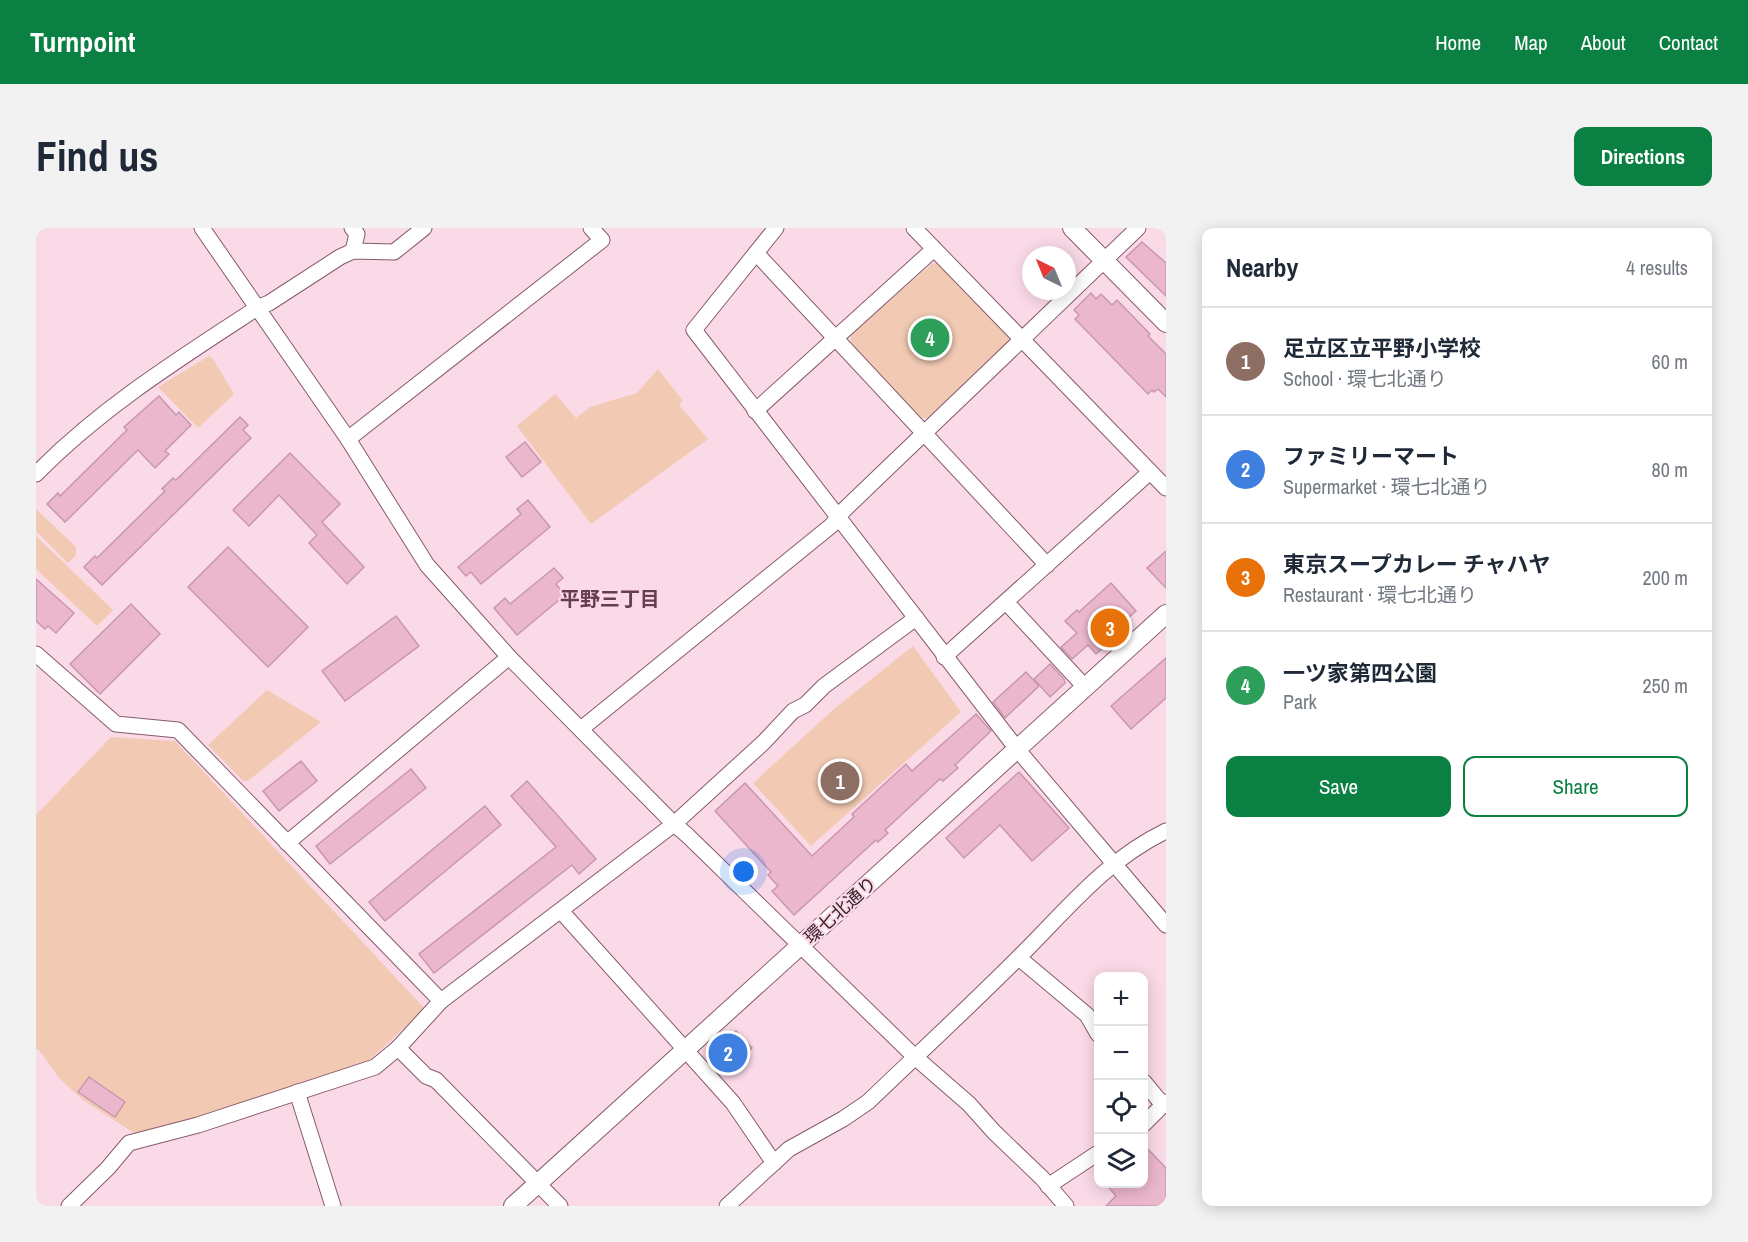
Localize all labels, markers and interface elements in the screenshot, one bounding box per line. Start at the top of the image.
text: Turnpoint [30,23,135,61]
text: Home [1435,28,1481,57]
text: Map [1514,28,1548,57]
text: About [1581,28,1626,57]
text: Contact [1659,28,1718,57]
button: Directions [1574,127,1712,186]
text: Find us [36,128,158,184]
north arrow [1022,246,1076,300]
text: Nearby [1226,250,1298,285]
text: 4 results [1626,254,1688,281]
pin: 4 [910,316,950,360]
text: 足立区立平野小学校 [1283,333,1481,363]
text: 1 [1241,348,1250,375]
text: 60 m [1652,348,1688,375]
text: School · 環七北通り [1283,365,1447,392]
text: ファミリーマート [1283,441,1459,471]
text: 2 [1241,456,1250,483]
text: 80 m [1652,456,1688,483]
text: Supermarket · 環七北通り [1283,473,1491,500]
text: 東京スープカレー チャハヤ [1283,549,1550,579]
text: 3 [1241,564,1250,591]
text: 200 m [1642,564,1688,591]
text: Restaurant · 環七北通り [1283,581,1477,608]
district label: 平野三丁目 [560,585,660,612]
pin: 3 [1090,606,1130,650]
text: 一ツ家第四公園 [1283,658,1437,688]
text: 4 [1241,672,1250,699]
text: 250 m [1642,672,1688,699]
text: Park [1283,688,1317,715]
button: Save [1226,756,1451,817]
button: Share [1463,756,1688,817]
pin: 1 [820,758,860,804]
your location [729,857,758,886]
street label: 環七北通り [798,871,882,949]
map controls [1094,972,1148,1188]
button: + [1094,972,1148,1026]
button: − [1094,1026,1148,1080]
pin: 2 [708,1030,748,1076]
button: locate [1094,1080,1148,1134]
button: layers [1094,1134,1148,1188]

